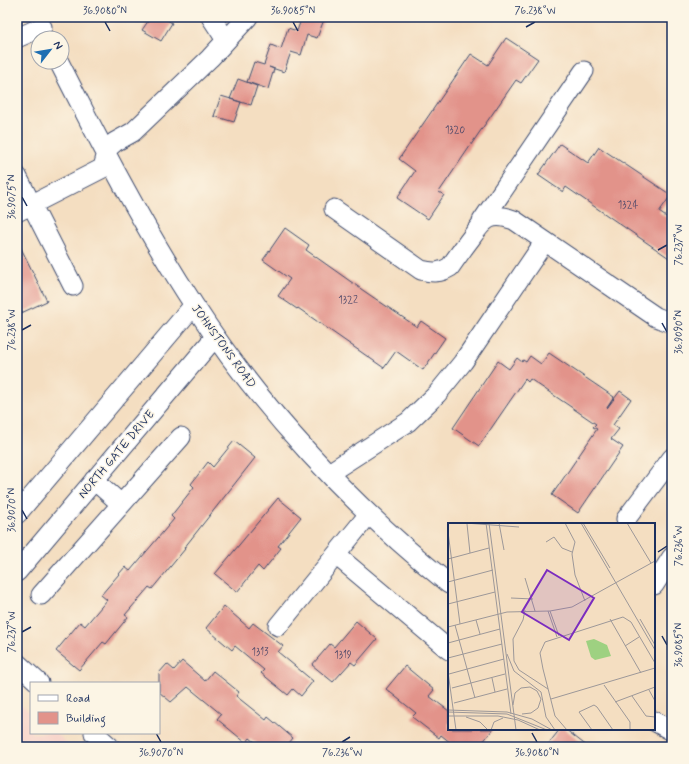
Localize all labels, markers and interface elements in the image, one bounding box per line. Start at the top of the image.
text: 36.9080°N [83,4,127,18]
text: 36.9085°N [271,4,316,18]
text: 76.238°W [515,4,555,18]
north arrow [30,30,70,70]
text: N [50,39,66,52]
house number: 1320 [445,124,466,137]
text: 36.9075°N [5,174,19,219]
house number: 1324 [618,199,638,212]
text: 76.237°W [672,224,686,266]
house number: 1322 [338,294,358,307]
street label: JOHNSTONS ROAD [187,301,259,392]
text: 76.238°W [5,310,19,350]
text: 36.9090°N [672,310,686,354]
street label: NORTH GATE DRIVE [75,407,159,502]
text: 36.9070°N [5,488,19,532]
inset map [448,523,655,730]
text: 76.236°W [672,526,686,566]
text: 76.237°W [5,611,19,653]
text: 36.9085°N [672,622,686,667]
house number: 1313 [251,646,269,659]
house number: 1319 [334,649,352,662]
legend [30,682,160,734]
text: Road [66,691,90,707]
text: Building [66,711,106,728]
text: 36.9070°N [139,746,183,760]
text: 76.236°W [322,746,362,760]
text: 36.9080°N [515,746,559,760]

